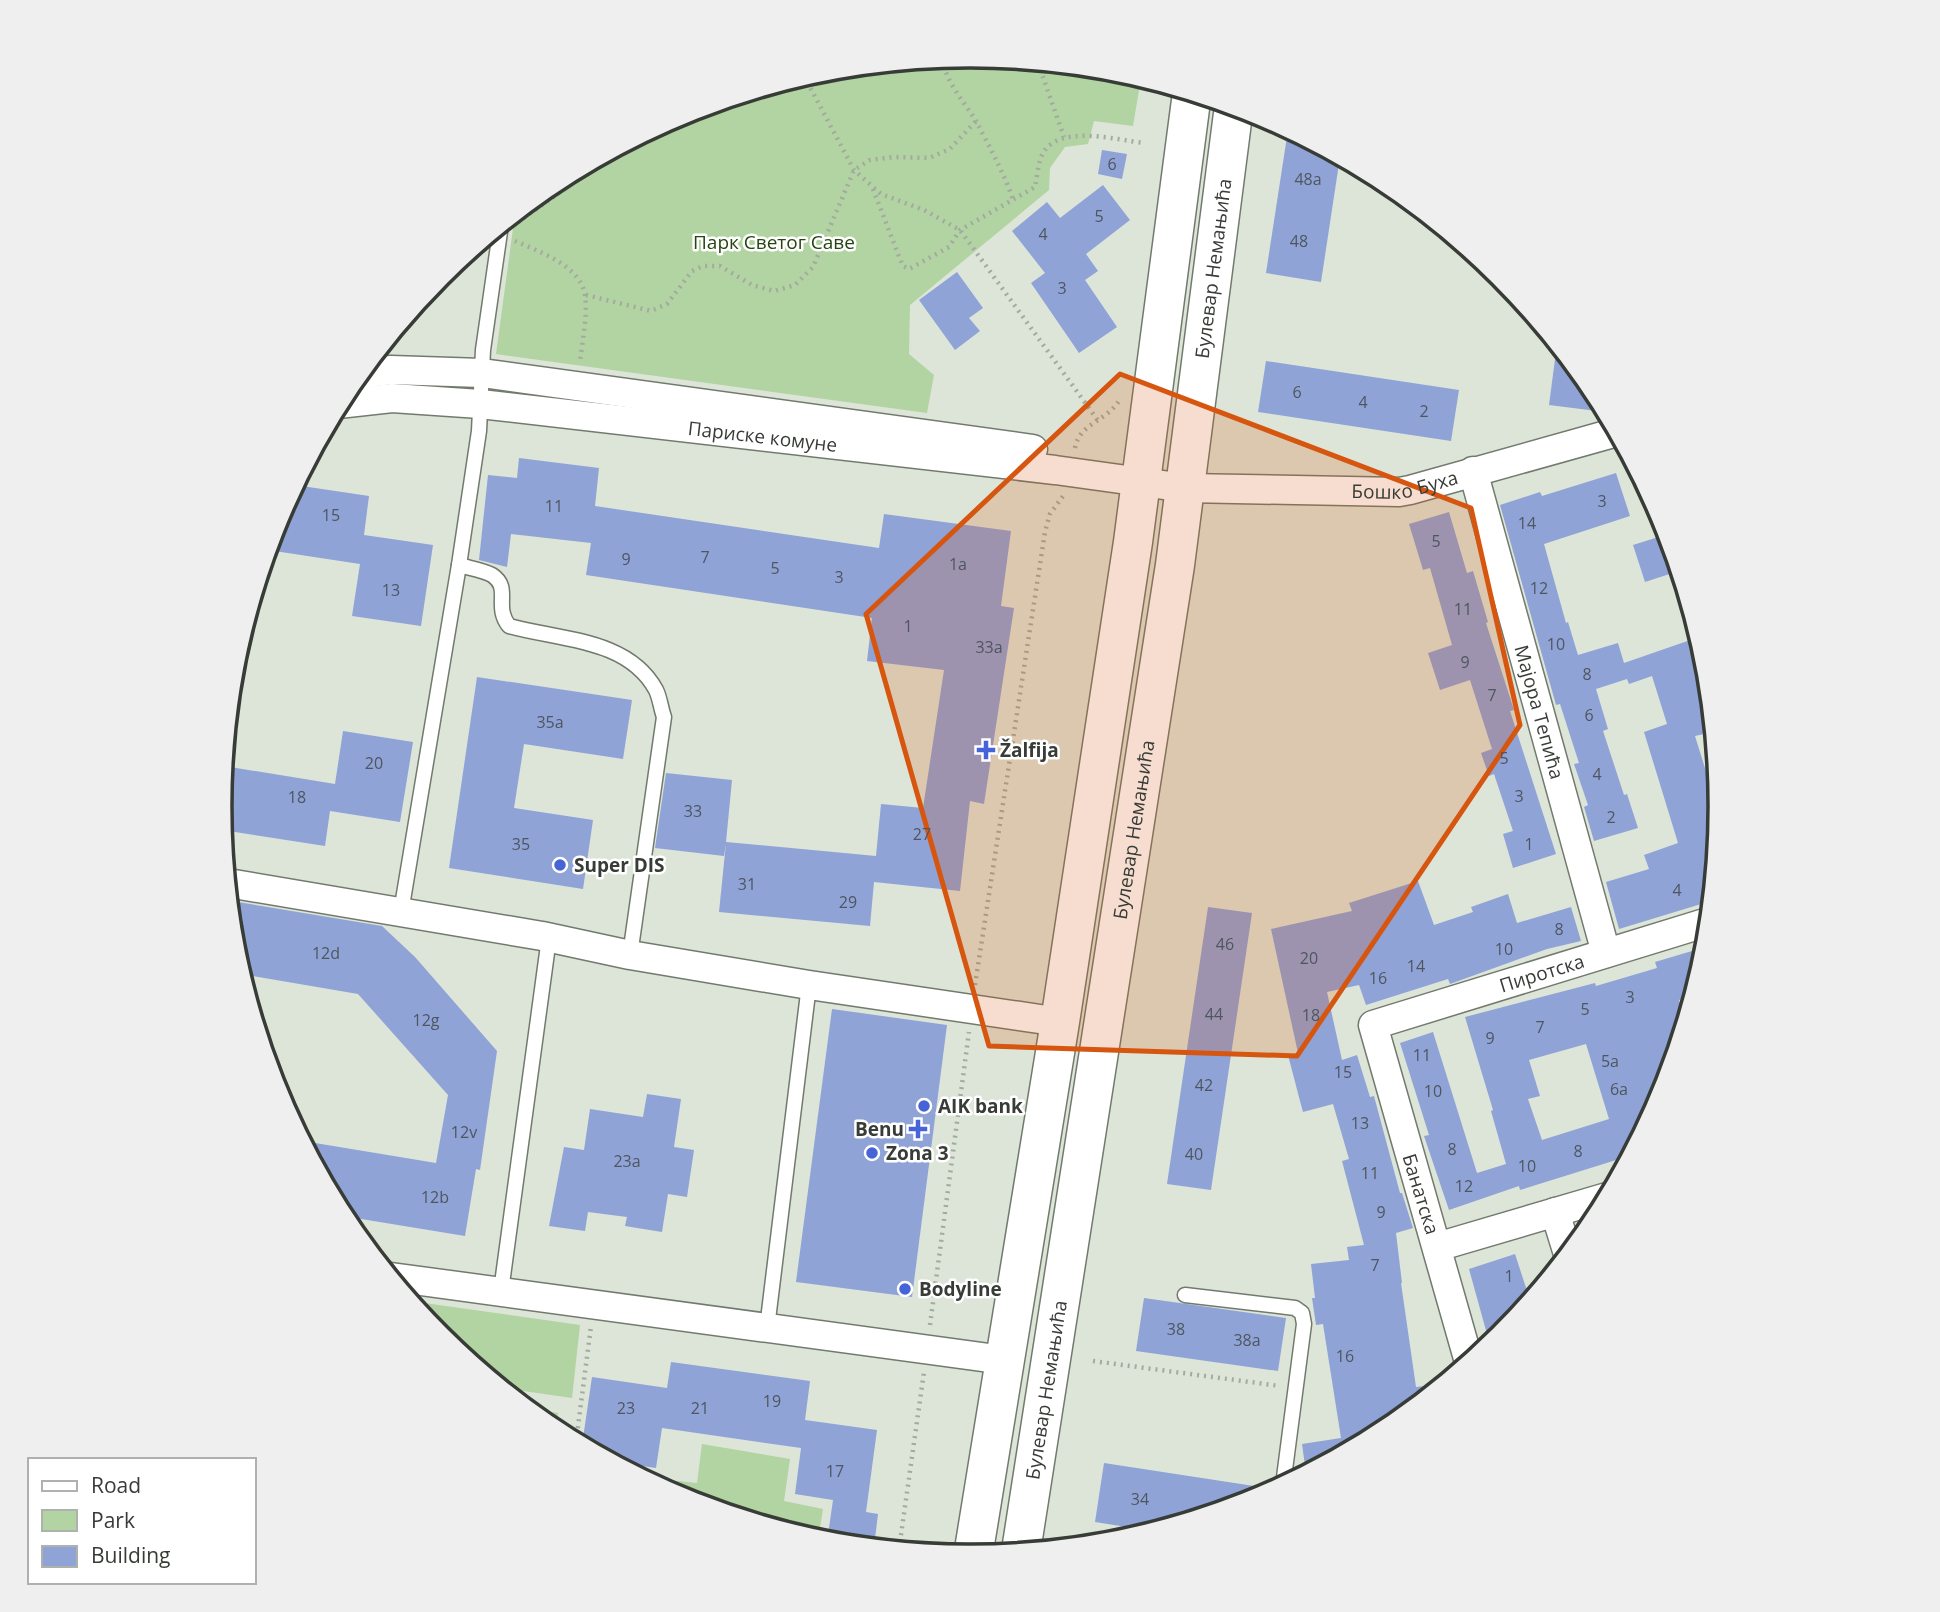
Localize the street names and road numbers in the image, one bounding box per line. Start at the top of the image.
street label: Булевар Немањића [1189,177,1238,360]
street label: Париске комуне [687,415,839,458]
street label: Бошко Буха [1351,464,1461,505]
street label: Мајора Тепића [1509,642,1570,782]
street label: Булевар Немањића [1107,738,1160,921]
street label: Пиротска [1496,948,1587,998]
street label: Банатска [1396,1150,1446,1238]
street label: Булевар Немањића [1019,1298,1073,1481]

